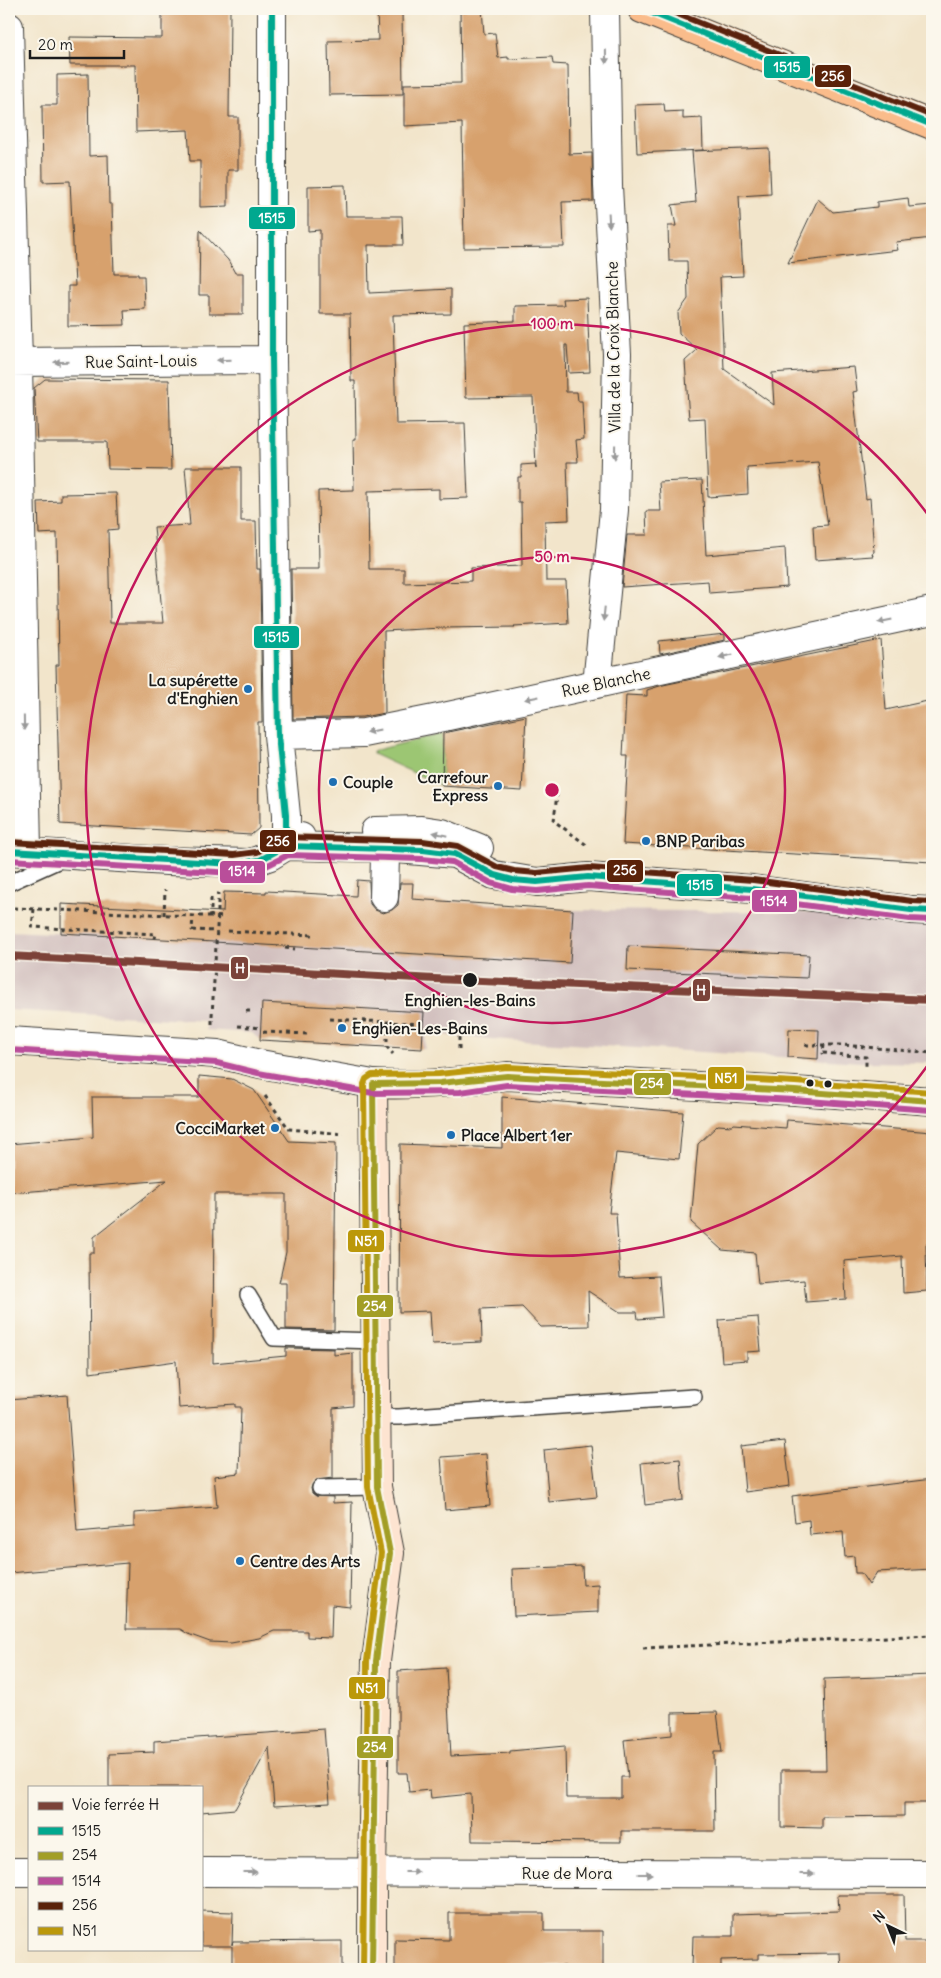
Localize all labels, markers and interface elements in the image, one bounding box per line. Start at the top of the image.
scale bar [30,28,124,60]
text: 20 m [38,35,73,54]
one-way arrow [602,50,610,66]
line badge: 1515 [763,55,811,79]
text: 1515 [773,58,801,76]
line badge: 256 [814,64,852,88]
text: 256 [821,67,845,85]
line badge: 1515 [248,206,296,230]
text: 1515 [258,209,286,227]
one-way arrow [606,212,614,228]
street label: Villa de la Croix Blanche [602,261,624,433]
text: 100 m [531,314,573,333]
street label: Rue Saint-Louis [85,350,197,372]
one-way arrow [215,356,231,364]
one-way arrow [53,358,69,366]
one-way arrow [611,444,619,460]
text: 50 m [534,547,570,566]
one-way arrow [600,606,608,622]
one-way arrow [877,617,892,625]
line badge: 1515 [253,625,300,649]
text: 1515 [262,628,290,646]
one-way arrow [717,652,733,660]
street label: Rue Blanche [560,663,652,701]
place label: La supérette d'Enghien [148,670,238,709]
marker: La supérette d'Enghien [242,683,254,695]
one-way arrow [523,694,539,702]
one-way arrow [20,715,28,731]
one-way arrow [365,727,380,735]
place label: Carrefour Express [417,767,488,806]
place label: Couple [343,772,393,793]
marker: Couple [327,776,339,788]
marker: Carrefour Express [492,780,504,792]
centre of rings [543,781,561,799]
line badge: 256 [259,829,297,853]
one-way arrow [431,829,447,837]
place label: BNP Paribas [656,831,745,851]
text: 256 [266,832,290,850]
marker: BNP Paribas [640,835,652,847]
line badge: 256 [606,859,644,883]
line badge: 1514 [219,860,266,884]
text: 256 [613,861,637,879]
text: 1514 [228,862,256,880]
line badge: 1515 [676,873,723,897]
text: 1515 [686,876,714,894]
line badge: 1514 [751,889,798,913]
text: 1514 [760,892,788,910]
line badge: H [230,956,249,980]
text: H [235,959,245,977]
marker: Enghien-les-Bains [461,971,479,989]
line badge: H [692,978,711,1002]
text: H [696,981,706,999]
place label: Enghien-les-Bains [405,990,535,1011]
place label: Enghien-Les-Bains [352,1018,487,1039]
marker: Enghien-Les-Bains [336,1022,348,1034]
line badge: N51 [707,1066,745,1090]
text: N51 [714,1069,738,1087]
line badge: 254 [633,1072,672,1096]
text: 254 [640,1074,664,1092]
unlabelled marker [805,1078,815,1088]
unlabelled marker [823,1079,833,1089]
place label: CocciMarket [175,1118,266,1138]
marker: CocciMarket [269,1122,281,1134]
place label: Place Albert 1er [461,1125,573,1145]
marker: Place Albert 1er [445,1129,457,1141]
line badge: N51 [347,1229,385,1253]
text: N51 [354,1232,378,1250]
line badge: 254 [356,1294,394,1318]
text: 254 [363,1297,387,1315]
place label: Centre des Arts [250,1551,360,1571]
marker: Centre des Arts [234,1555,246,1567]
line badge: N51 [348,1676,386,1700]
text: N51 [355,1679,379,1697]
line badge: 254 [356,1735,394,1759]
text: 254 [363,1738,387,1756]
legend [28,1786,202,1950]
text: Voie ferrée H [72,1795,159,1814]
text: 1515 [72,1821,101,1840]
text: 254 [72,1845,98,1864]
street label: Rue de Mora [522,1863,612,1883]
one-way arrow [242,1868,258,1876]
one-way arrow [405,1868,421,1876]
one-way arrow [637,1870,653,1878]
one-way arrow [800,1870,816,1878]
text: 1514 [72,1871,102,1890]
text: 256 [72,1895,98,1914]
north arrow [864,1900,914,1950]
text: N [869,1907,889,1926]
text: N51 [72,1921,97,1940]

